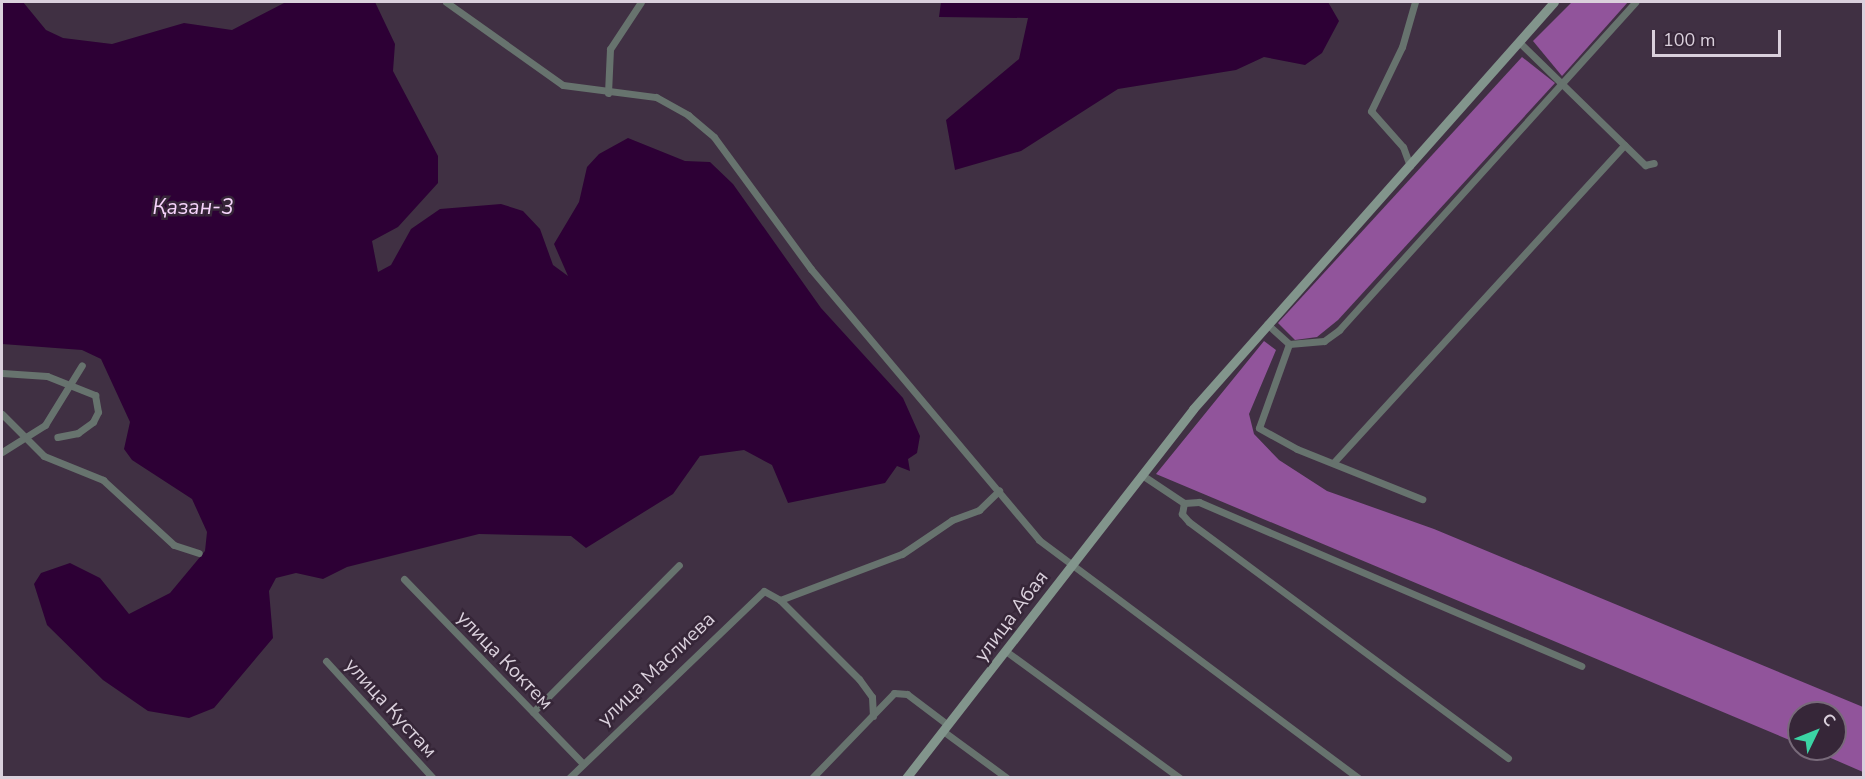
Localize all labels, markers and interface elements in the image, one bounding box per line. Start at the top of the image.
scale bar [1655,18,1784,56]
text: 100 m [1663,28,1715,52]
water label: Қазан-3 [153,194,233,220]
street label: улица Абая [969,566,1053,666]
street label: улица Коктем [452,606,558,714]
street label: улица Маслиева [592,607,720,731]
street label: улица Кустам [340,653,442,763]
north arrow [1787,701,1847,761]
text: С [1817,709,1840,732]

